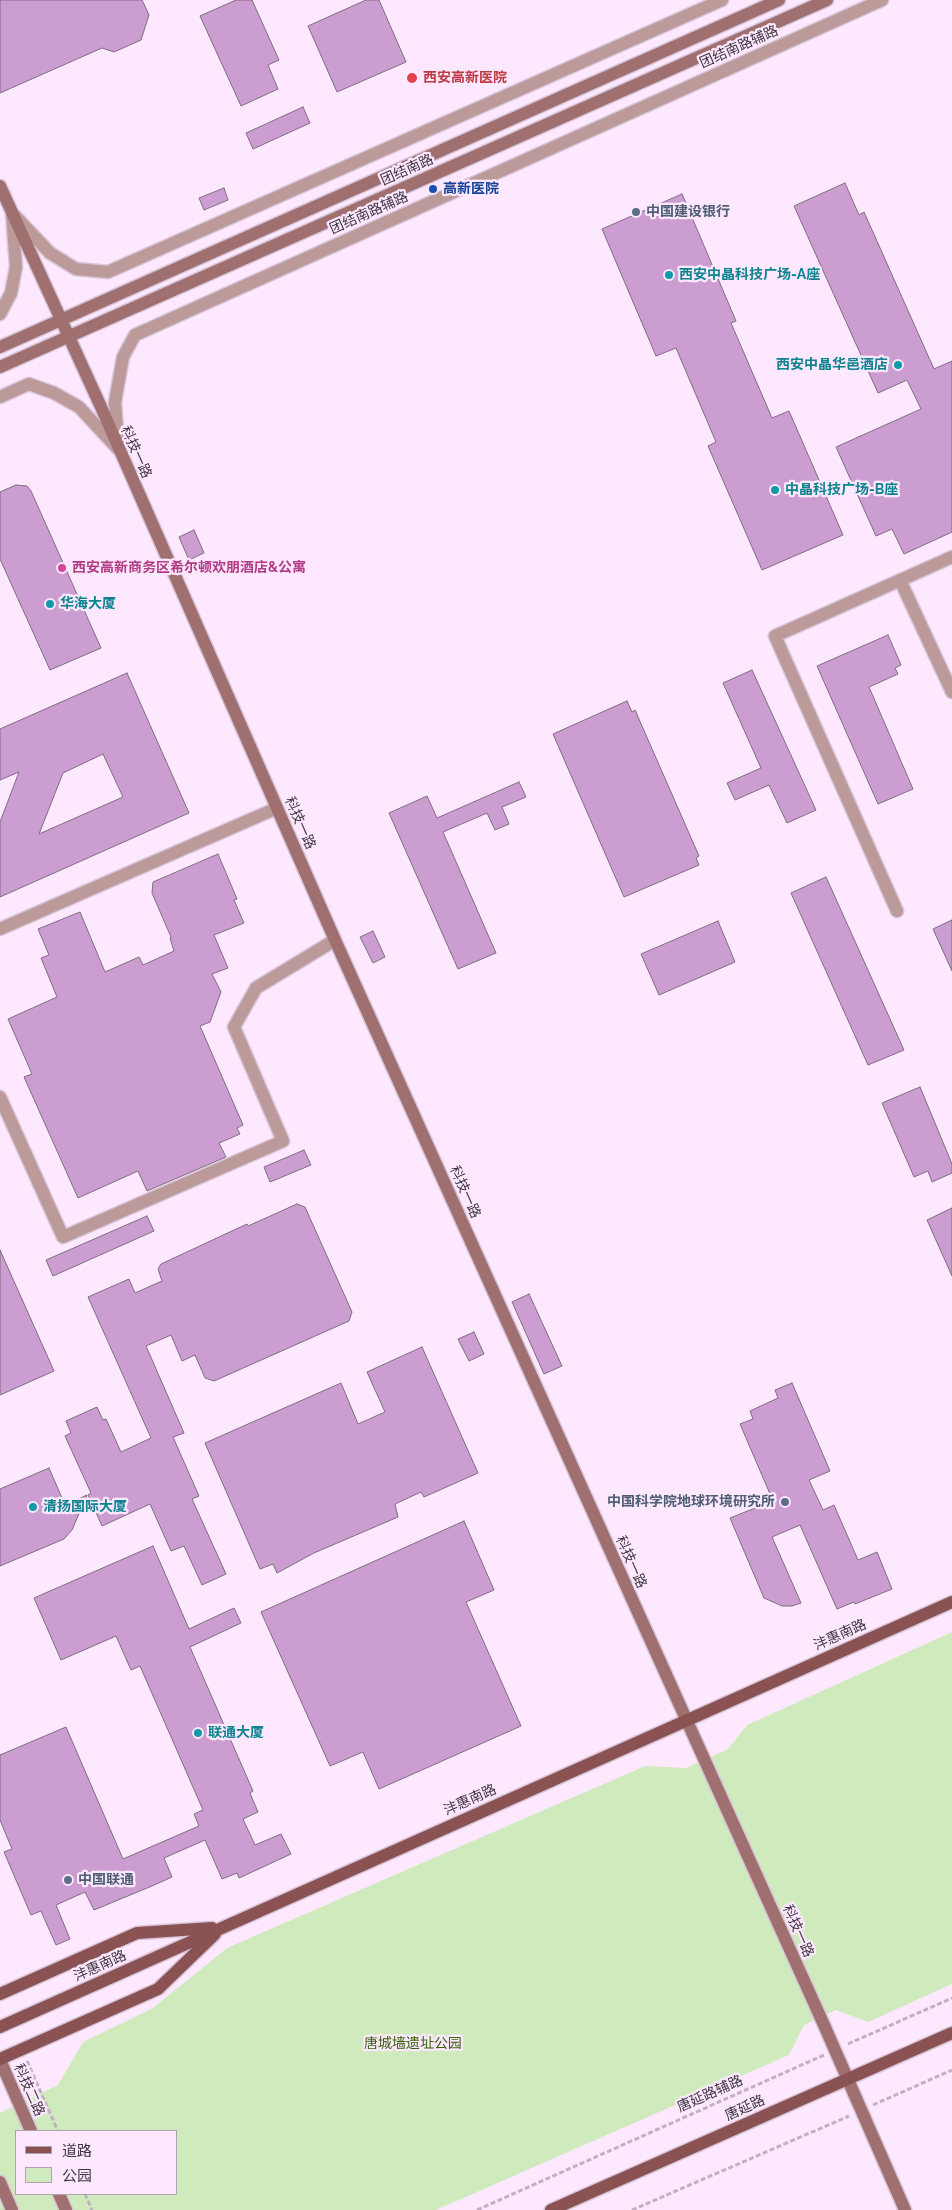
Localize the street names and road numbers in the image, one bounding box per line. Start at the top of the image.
street label: 团结南路辅路 [697,22,781,72]
street label: 团结南路 [378,151,436,189]
street label: 团结南路辅路 [327,188,411,238]
street label: 科技一路 [117,423,155,481]
street label: 科技一路 [281,794,319,852]
street label: 科技一路 [446,1163,484,1221]
street label: 科技一路 [612,1533,650,1591]
street label: 沣惠南路 [811,1616,869,1654]
street label: 沣惠南路 [441,1781,499,1819]
street label: 科技一路 [779,1902,817,1960]
street label: 沣惠南路 [71,1947,129,1985]
street label: 科技二路 [10,2061,48,2119]
street label: 唐延路辅路 [675,2072,745,2116]
street label: 唐延路 [722,2092,768,2124]

